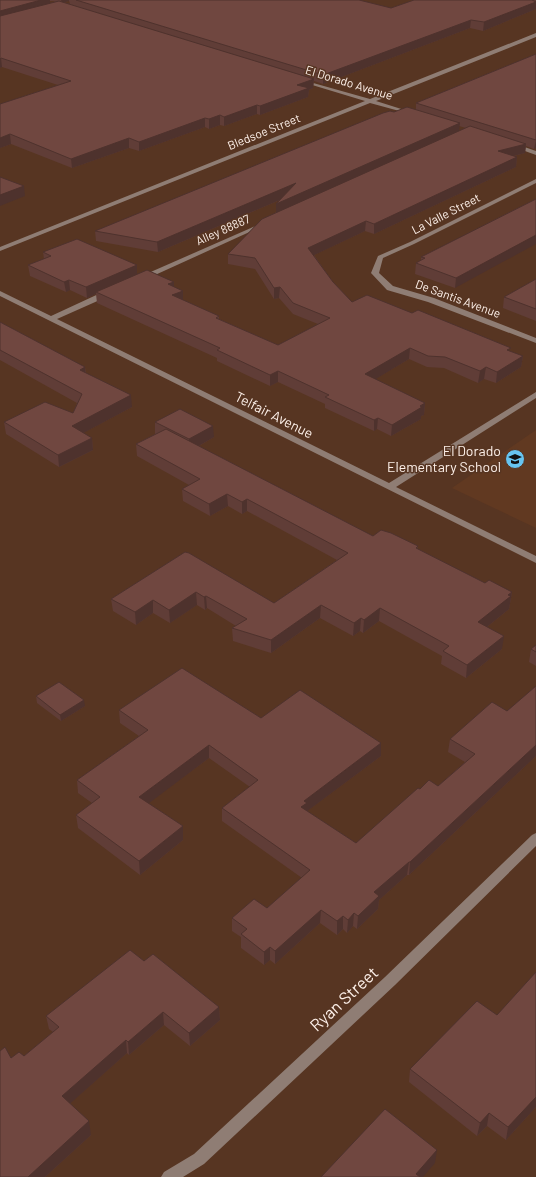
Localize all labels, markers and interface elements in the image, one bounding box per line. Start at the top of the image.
street label: El Dorado Avenue [304,62,395,102]
street label: Bledsoe Street [225,110,302,152]
street label: La Valle Street [409,190,482,236]
street label: Alley 88887 [193,211,252,247]
street label: De Santis Avenue [414,276,503,320]
street label: Telfair Avenue [232,388,316,442]
place label: El Dorado Elementary School [387,442,501,475]
school or university icon: El Dorado Elementary School [504,448,526,470]
street label: Ryan Street [305,962,381,1035]

